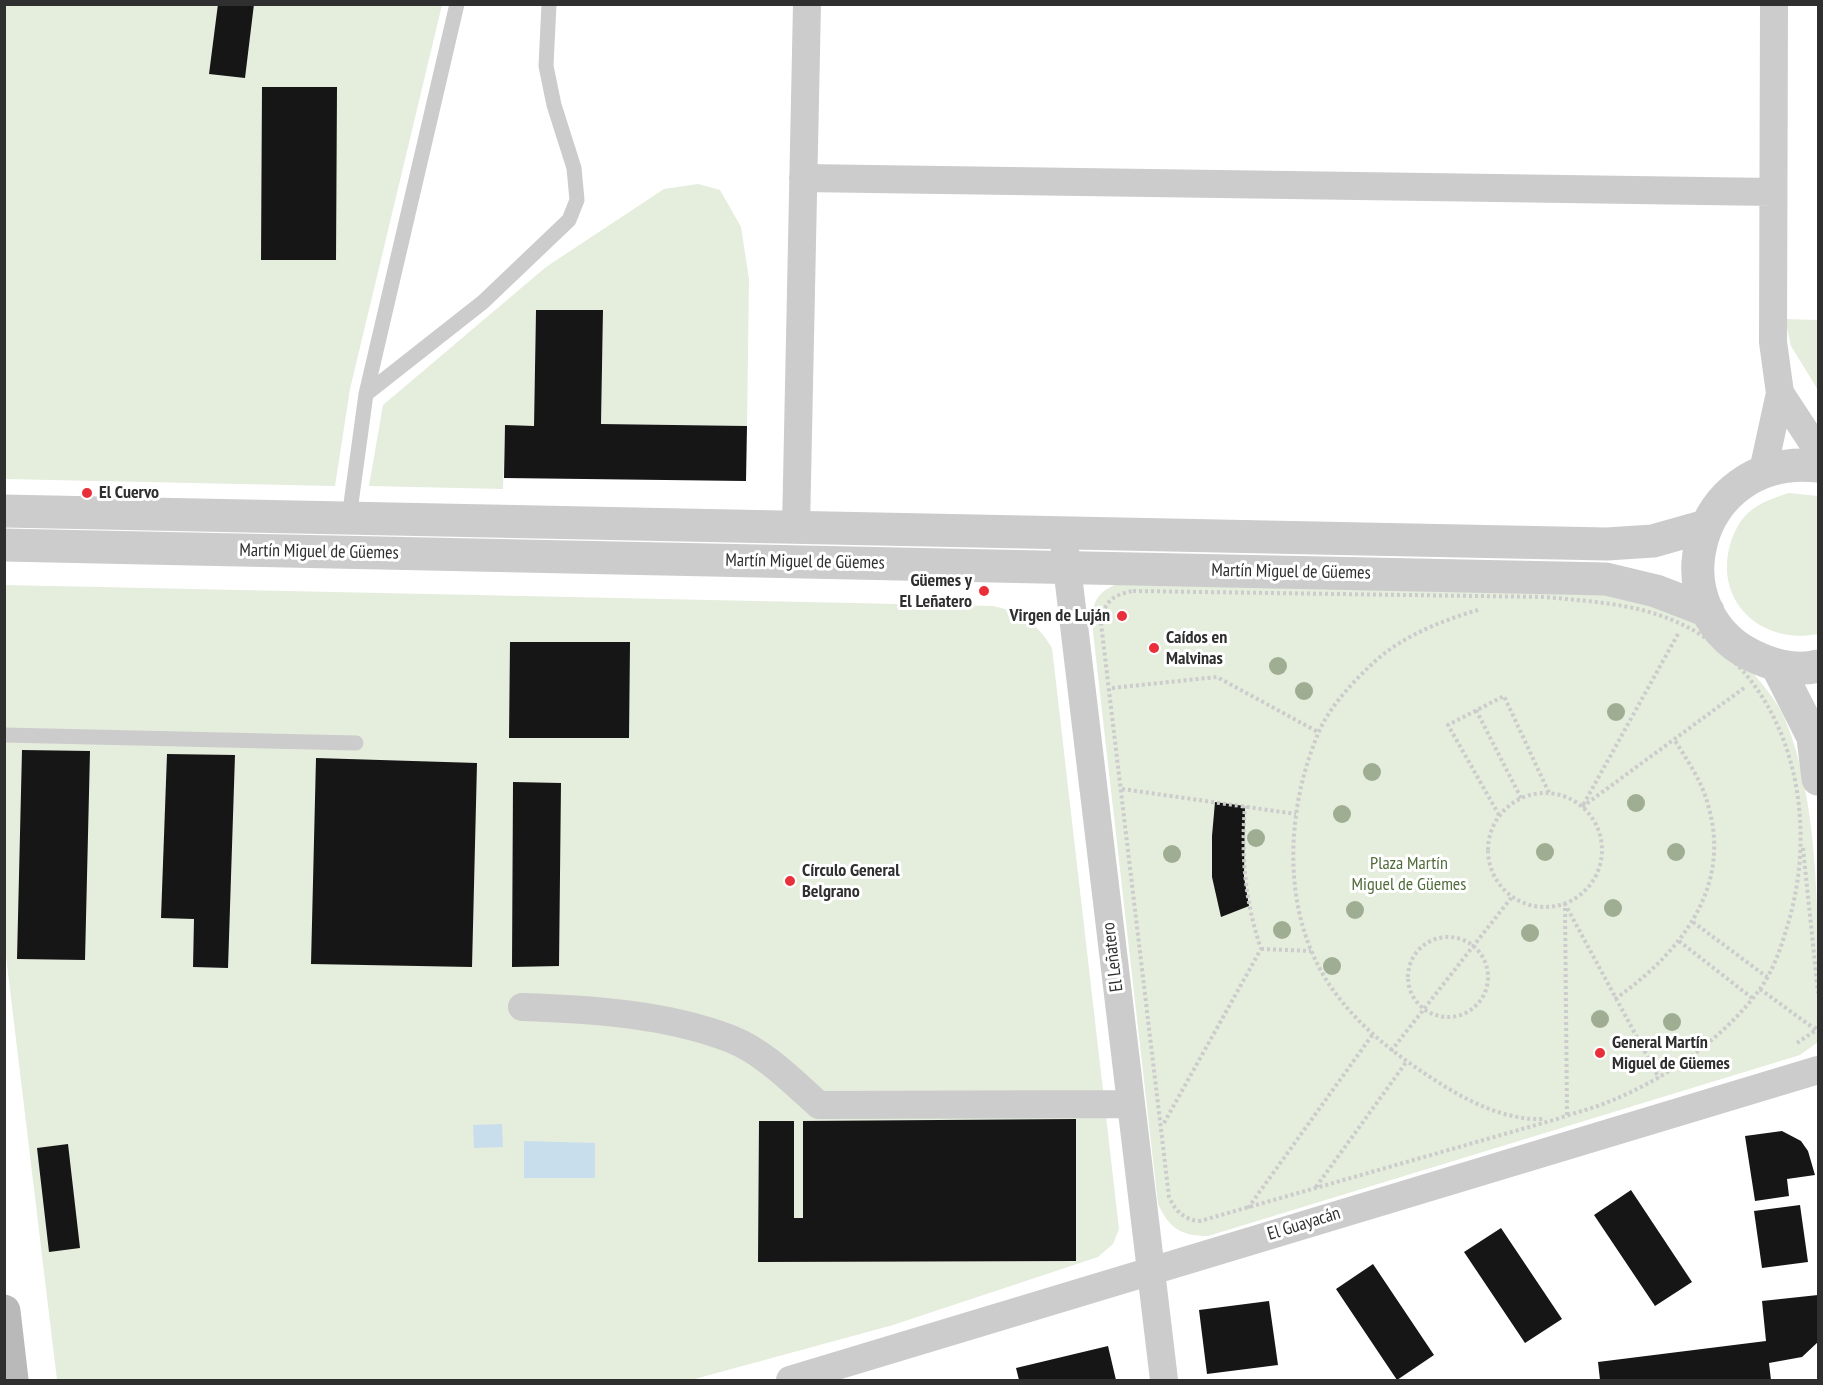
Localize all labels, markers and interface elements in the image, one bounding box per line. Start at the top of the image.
place label: El Cuervo [99,482,159,504]
marker: El Cuervo [80,486,94,500]
street label: Martín Miguel de Güemes [239,540,399,564]
street label: Martín Miguel de Güemes [725,550,885,574]
street label: Martín Miguel de Güemes [1211,560,1371,584]
place label: Güemes y El Leñatero [900,570,972,612]
marker: Güemes y El Leñatero [977,584,991,598]
place label: Virgen de Luján [1010,605,1110,627]
marker: Virgen de Luján [1115,609,1129,623]
place label: Caídos en Malvinas [1166,627,1227,670]
marker: Caídos en Malvinas [1147,641,1161,655]
park label: Plaza Martín Miguel de Güemes [1352,853,1466,896]
place label: Círculo General Belgrano [802,860,900,902]
marker: Círculo General Belgrano [783,874,797,888]
street label: El Leñatero [1098,921,1128,993]
place label: General Martín Miguel de Güemes [1612,1032,1730,1074]
marker: General Martín Miguel de Güemes [1593,1046,1607,1060]
street label: El Guayacán [1265,1203,1343,1245]

